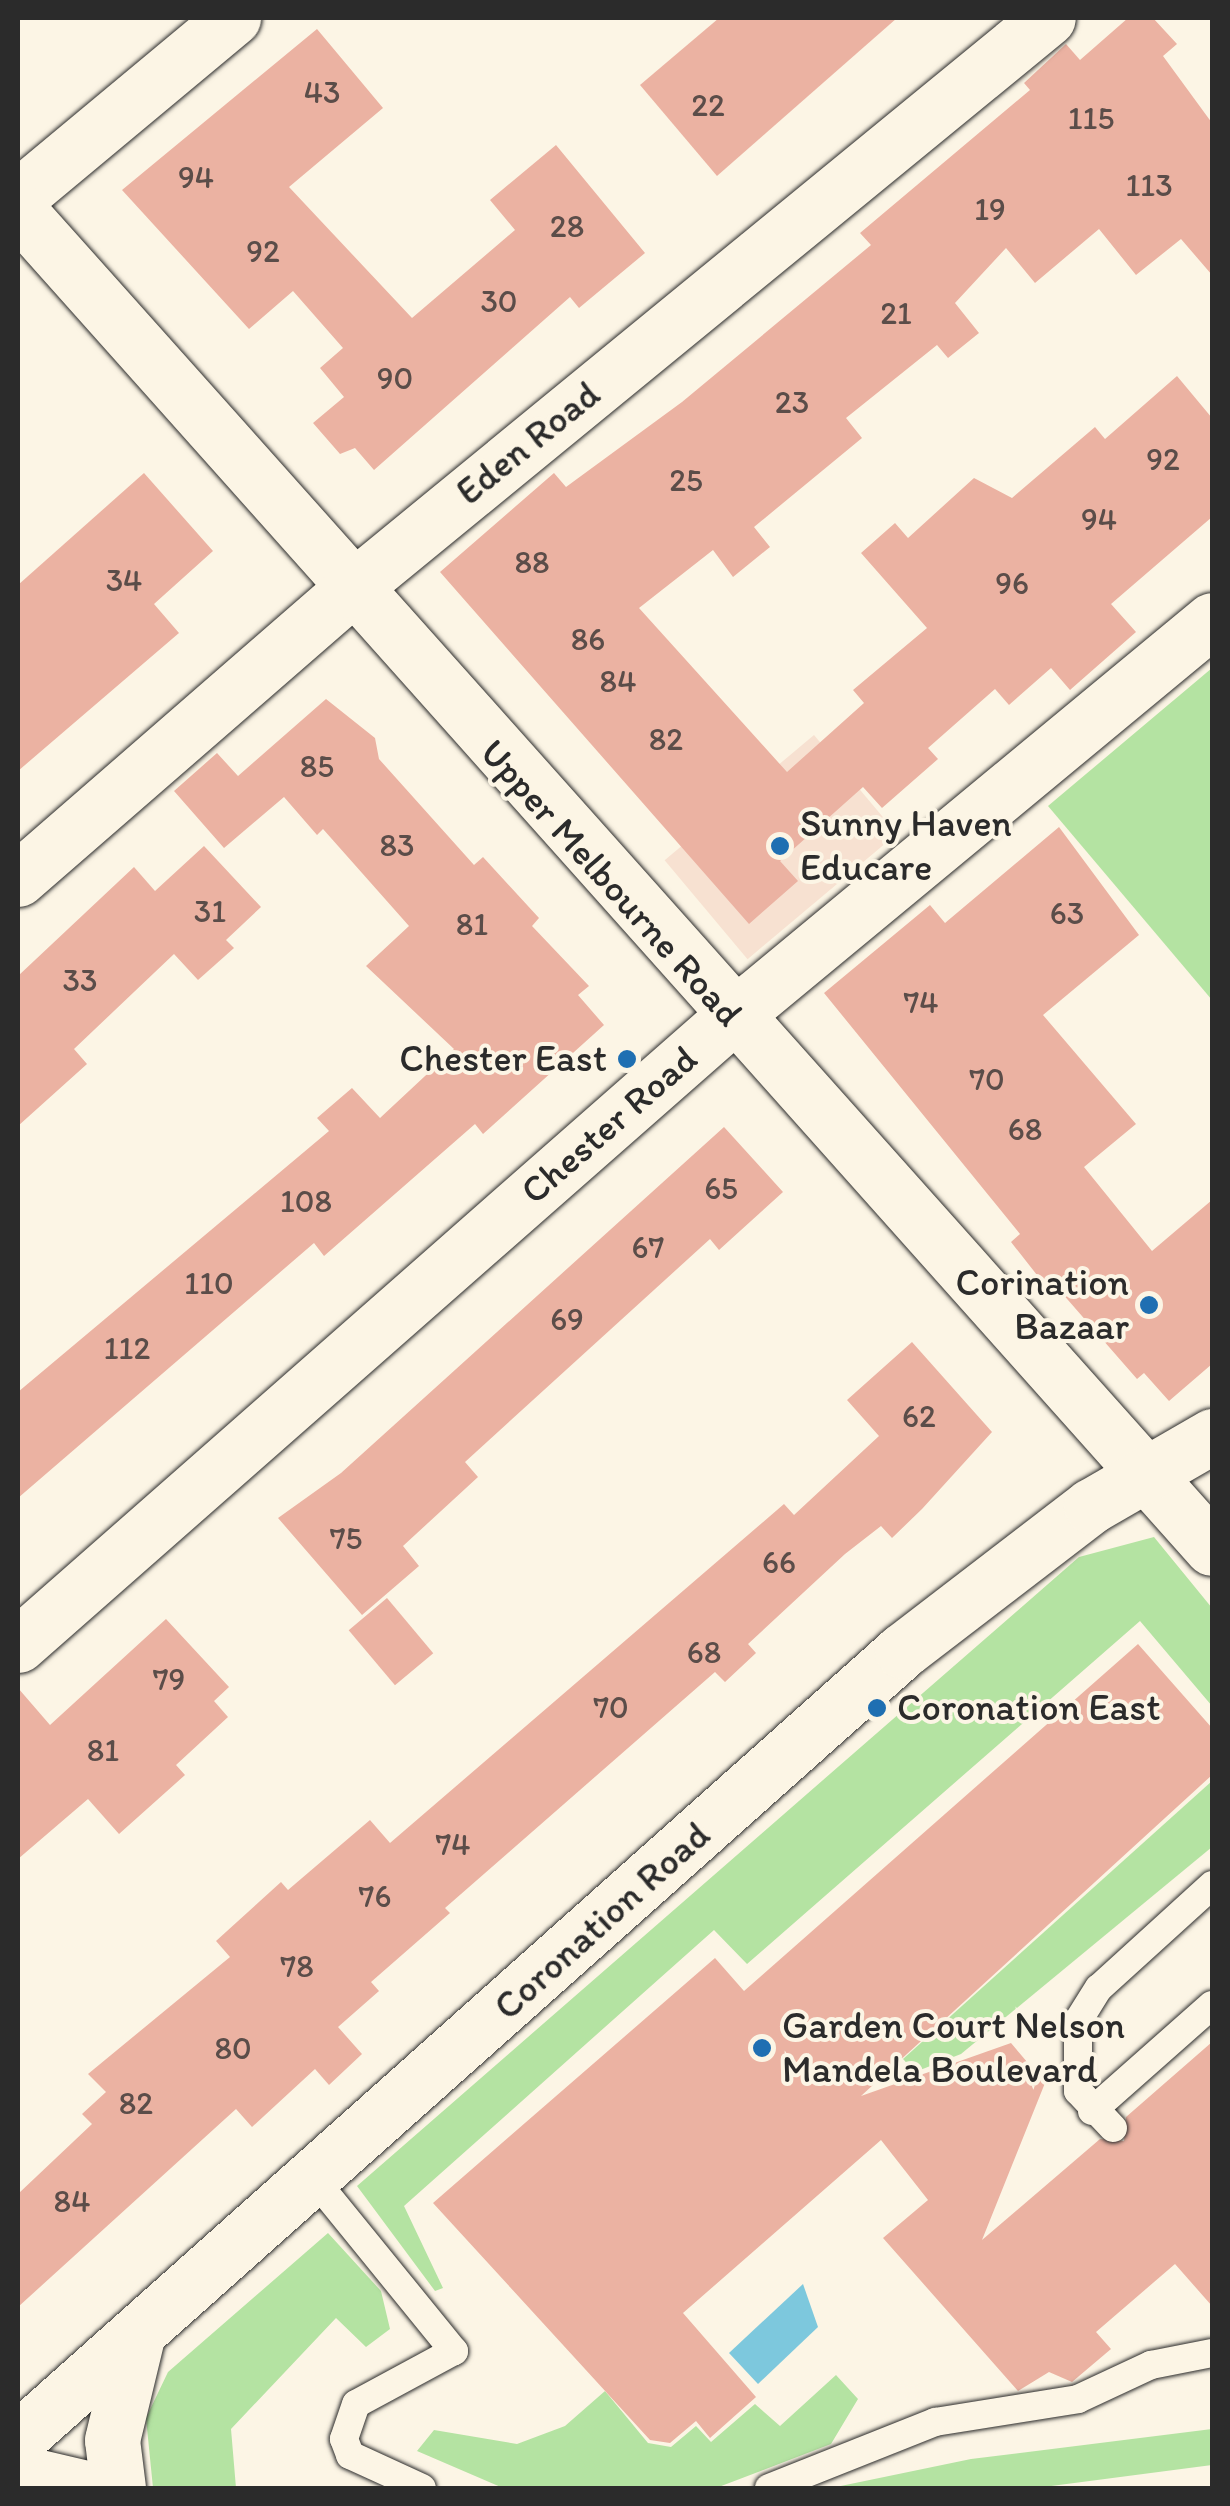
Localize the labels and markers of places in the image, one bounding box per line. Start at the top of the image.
place label: Sunny Haven Educare [800,801,1012,891]
marker: Sunny Haven Educare [769,835,791,857]
place label: Chester East [399,1036,607,1082]
marker: Chester East [616,1048,638,1070]
place label: Corination Bazaar [956,1260,1129,1350]
marker: Corination Bazaar [1138,1294,1160,1316]
place label: Coronation East [897,1685,1160,1731]
marker: Coronation East [866,1697,888,1719]
place label: Garden Court Nelson Mandela Boulevard [782,2003,1126,2092]
marker: Garden Court Nelson Mandela Boulevard [751,2037,773,2059]

